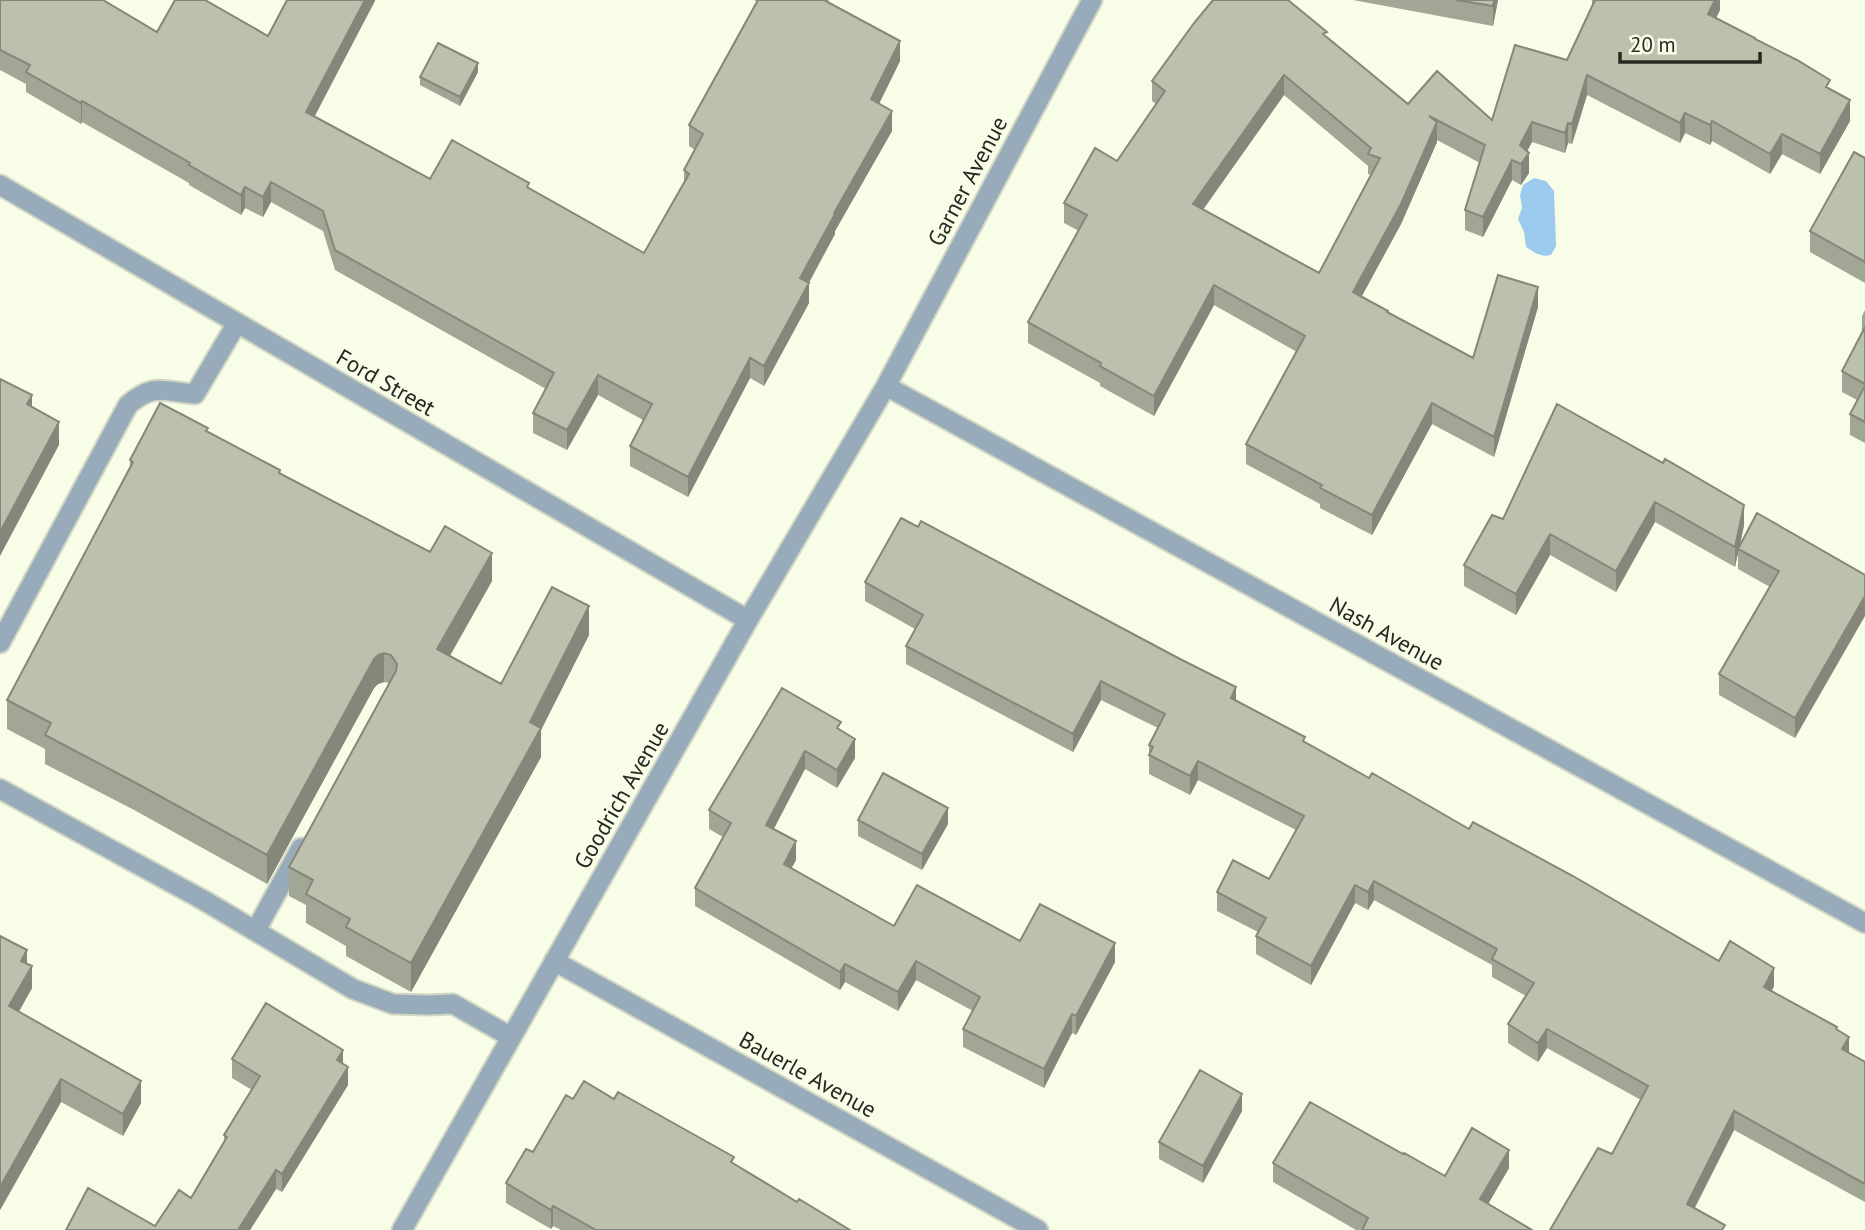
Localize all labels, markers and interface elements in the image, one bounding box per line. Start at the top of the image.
scale bar [1620,21,1760,65]
text: 20 m [1630,31,1676,58]
street label: Garner Avenue [921,111,1013,251]
street label: Ford Street [331,342,441,422]
street label: Nash Avenue [1325,590,1449,676]
street label: Goodrich Avenue [567,716,675,874]
street label: Bauerle Avenue [734,1024,882,1124]

